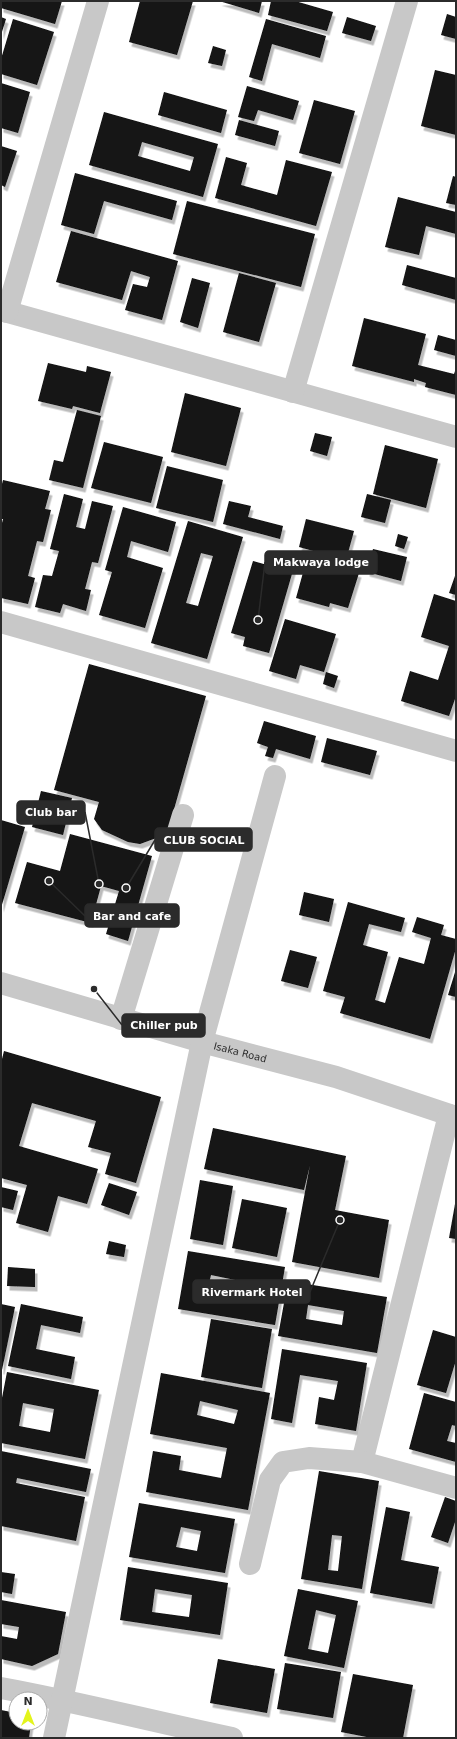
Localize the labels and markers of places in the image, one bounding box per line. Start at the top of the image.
callout: Makwaya lodge [265,551,377,574]
callout: Club bar [17,801,85,824]
callout: CLUB SOCIAL [155,828,252,851]
callout: Bar and cafe [85,904,179,927]
callout: Chiller pub [122,1014,205,1037]
callout: Rivermark Hotel [193,1280,310,1303]

